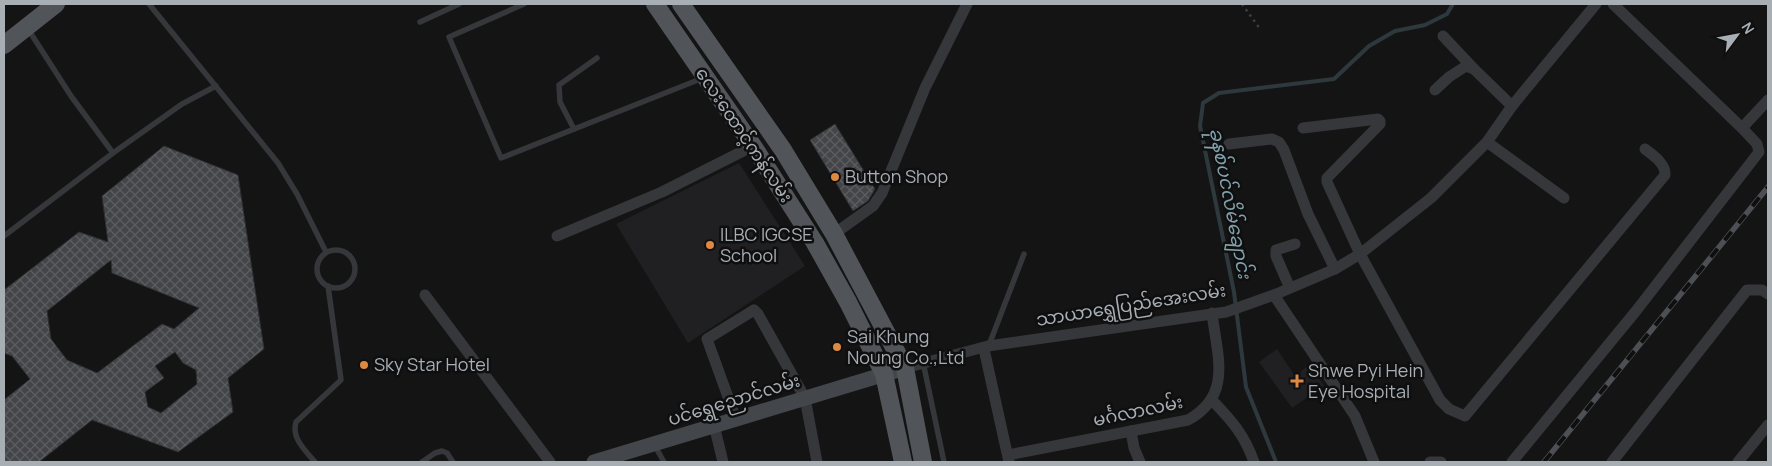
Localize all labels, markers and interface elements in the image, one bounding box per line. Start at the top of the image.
north arrow [1712,10,1762,60]
text: N [1738,19,1759,37]
street label: လေးထောင့်ကန်လမ်း [687,62,799,209]
water label: ခုနစ်ပင်လိမ်ချောင်း [1201,125,1259,283]
place label: Button Shop [845,164,948,188]
marker: Button Shop [829,171,841,183]
place label: ILBC IGCSE School [720,222,813,267]
marker: ILBC IGCSE School [704,239,716,251]
street label: သာယာရွှေပြည်အေးလမ်း [1034,277,1228,335]
place label: Sai Khung Noung Co.,Ltd [847,324,964,369]
marker: Sai Khung Noung Co.,Ltd [831,341,843,353]
place label: Sky Star Hotel [374,352,490,376]
place label: Shwe Pyi Hein Eye Hospital [1308,358,1423,403]
marker: Sky Star Hotel [358,359,370,371]
street label: ပင်ရွှေညောင်လမ်း [665,368,804,434]
marker: Shwe Pyi Hein Eye Hospital [1290,374,1304,388]
street label: မင်္ဂလာလမ်း [1091,389,1185,431]

